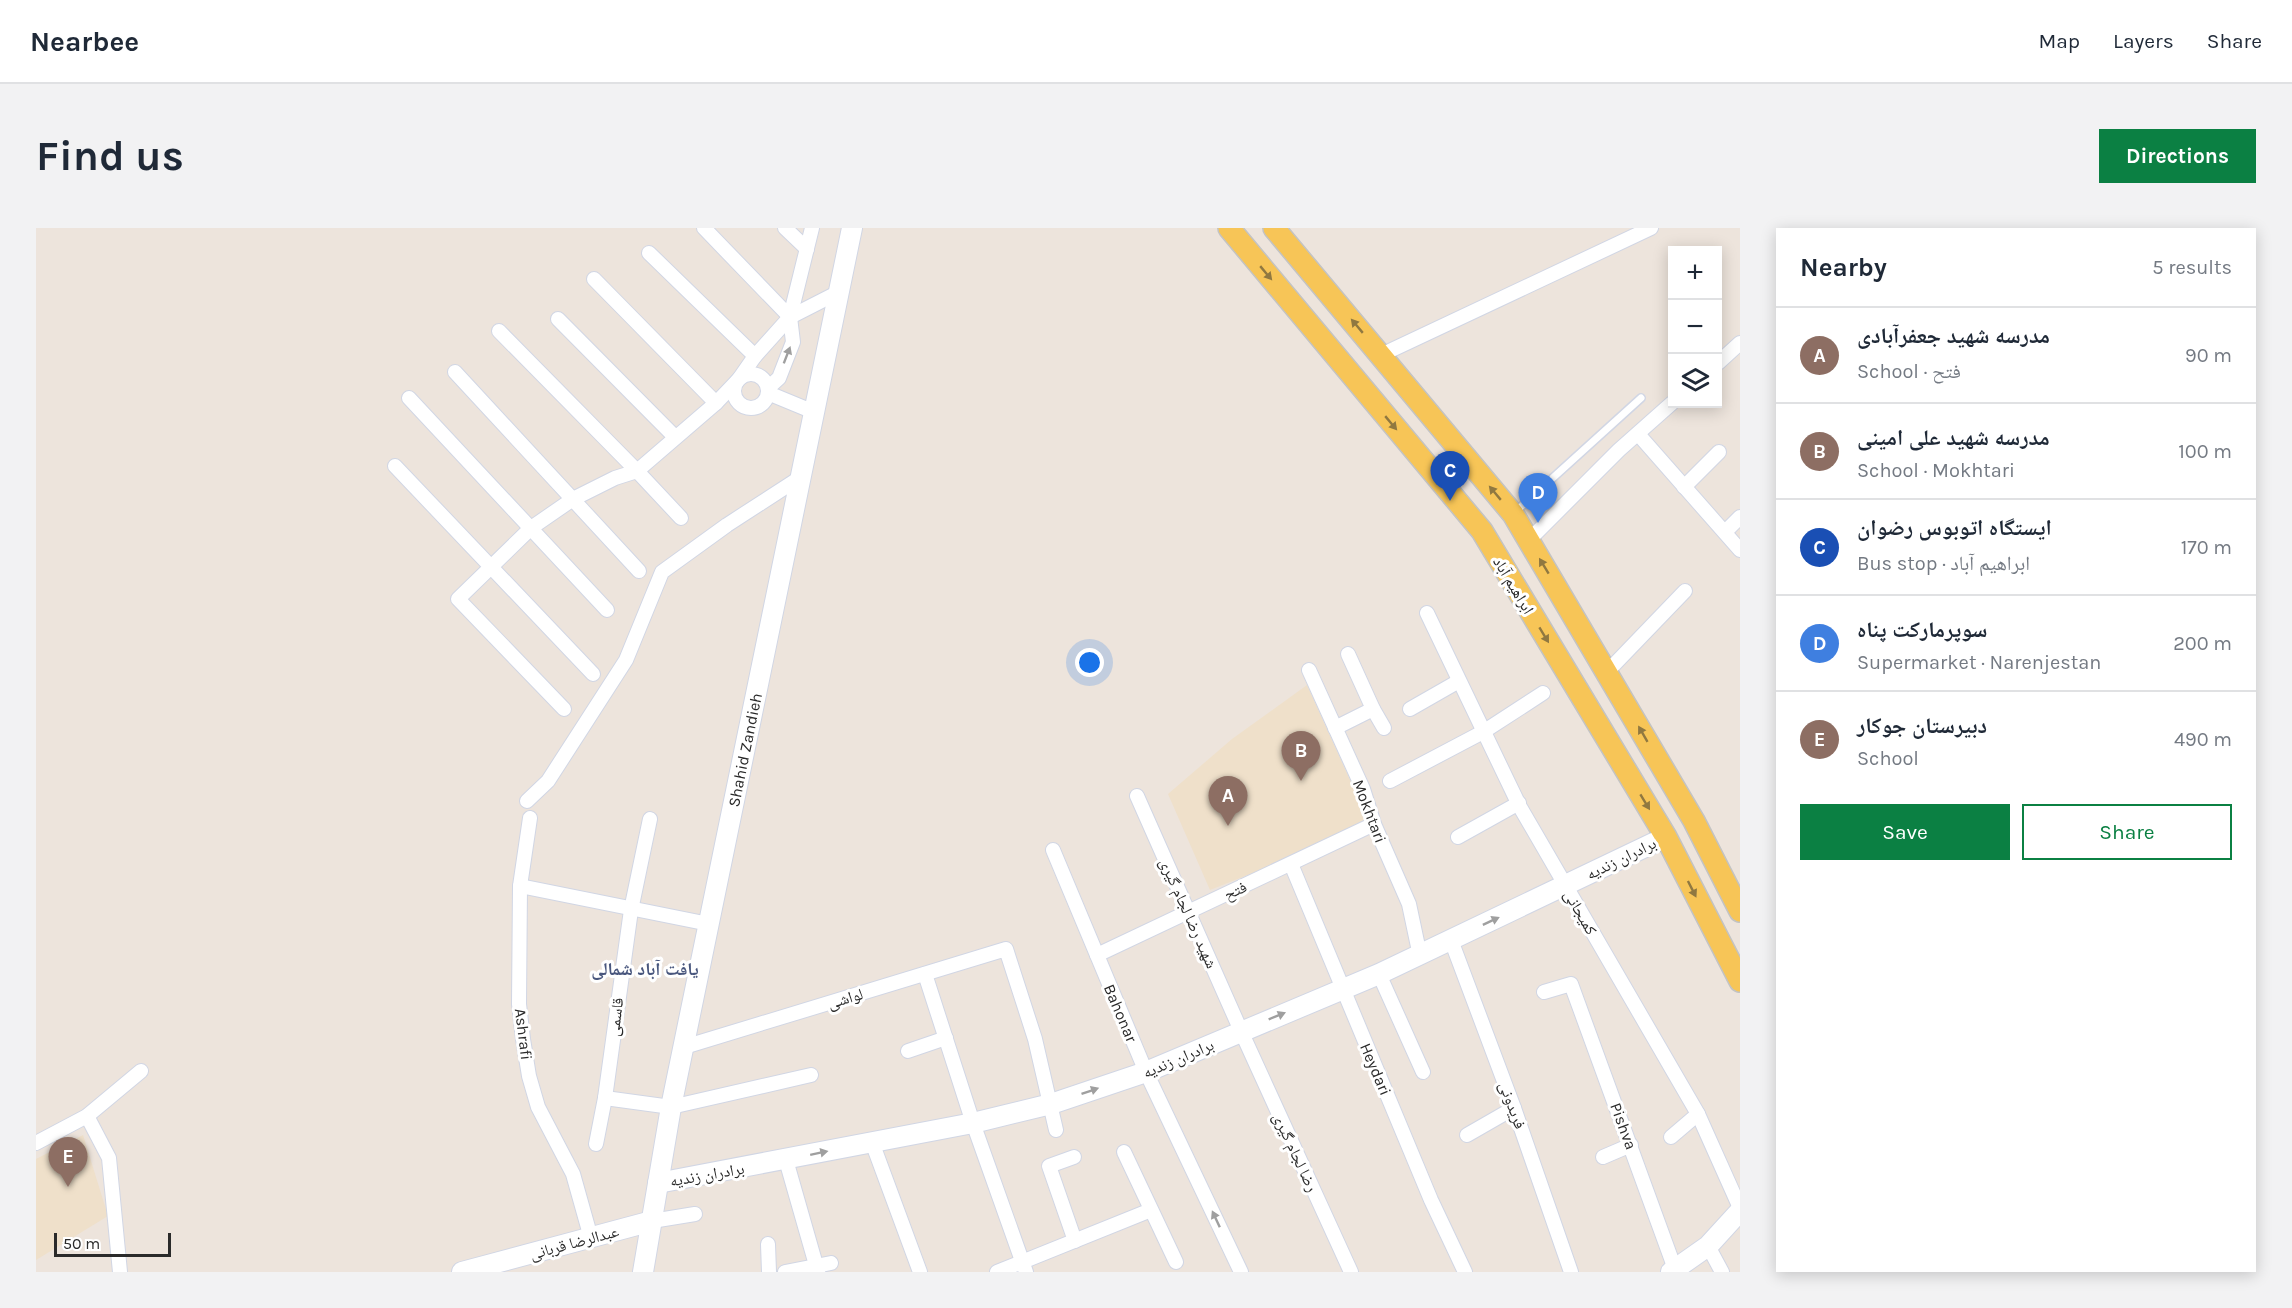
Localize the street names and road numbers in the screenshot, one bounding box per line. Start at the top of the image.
street label: ابراهیم آباد [1488,553,1538,618]
street label: Shahid Zandieh [724,691,766,809]
street label: Mokhtari [1349,777,1390,846]
street label: برادران زندیه [1583,833,1660,884]
street label: شهید رضا لجام گیری [1155,855,1221,972]
street label: فتح [1221,877,1250,905]
street label: کمیجانی [1559,886,1601,939]
street label: Bahonar [1100,981,1141,1045]
street label: لواشی [825,984,866,1014]
street label: قاسمی [604,997,628,1038]
street label: Ashrafi [511,1007,536,1061]
street label: برادران زندیه [1140,1035,1217,1083]
street label: Heydari [1356,1040,1395,1098]
street label: فریدونی [1494,1079,1530,1132]
street label: Pishva [1606,1100,1641,1152]
street label: رضا لجام گیری [1268,1110,1322,1195]
street label: برادران زندیه [668,1159,746,1191]
street label: عبدالرضا قربانی [528,1221,621,1264]

